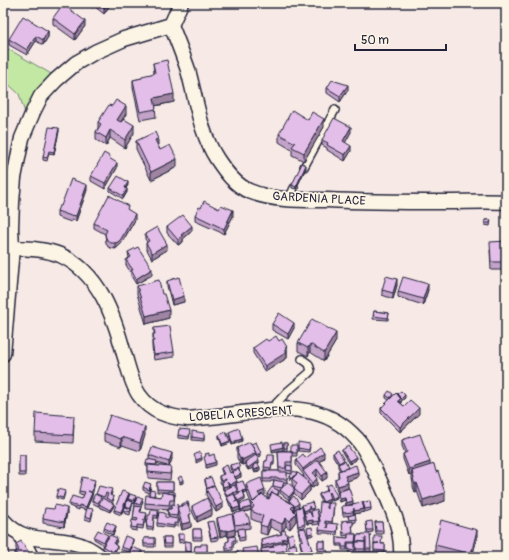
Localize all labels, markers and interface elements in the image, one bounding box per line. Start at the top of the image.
scale bar [355,26,446,52]
text: 50 m [361,33,389,48]
street label: GARDENIA PLACE [272,189,366,209]
street label: LOBELIA CRESCENT [188,403,294,425]

